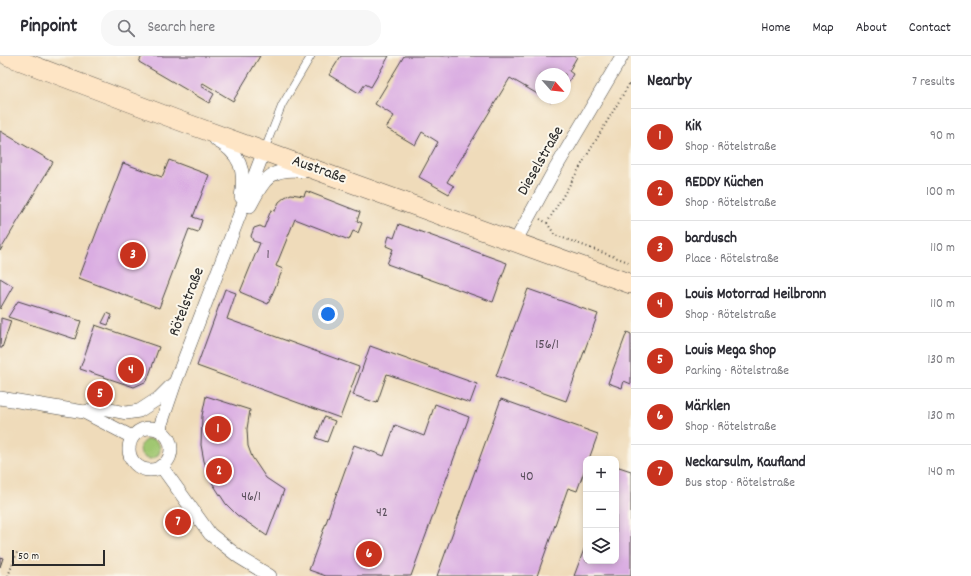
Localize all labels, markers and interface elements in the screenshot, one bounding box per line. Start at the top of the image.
search box [101,10,381,46]
text: Pinpoint [20,14,77,41]
icon: search [115,17,137,39]
text: Search here [147,17,215,39]
text: Home [761,18,790,38]
text: Map [812,18,834,38]
text: About [856,18,887,38]
text: Contact [909,18,951,38]
north arrow [535,68,571,104]
text: Nearby [647,70,691,94]
text: 7 results [912,73,955,92]
text: KiK [685,116,702,138]
street label: Dieselstraße [512,122,570,200]
text: 1 [659,127,661,146]
text: 90 m [930,127,955,146]
text: Shop · Rötelstraße [685,138,776,157]
street label: Austraße [289,150,349,190]
text: REDDY Küchen [685,172,763,194]
text: 2 [657,183,663,202]
text: 100 m [926,183,955,202]
text: Shop · Rötelstraße [685,194,776,213]
text: bardusch [685,228,737,250]
text: 3 [657,239,663,258]
text: 110 m [930,239,955,258]
pin: 3 [120,240,146,270]
house number: 1 [266,245,270,265]
text: Place · Rötelstraße [685,250,779,269]
street label: Rötelstraße [163,264,211,340]
text: Louis Motorrad Heilbronn [685,284,826,306]
text: 4 [657,295,663,314]
text: 110 m [930,295,955,314]
your location [318,304,338,324]
text: Shop · Rötelstraße [685,306,776,325]
house number: 156/1 [535,335,559,355]
text: Louis Mega Shop [685,340,776,362]
text: 5 [657,351,663,370]
text: 130 m [927,351,955,370]
pin: 4 [118,355,144,385]
text: Parking · Rötelstraße [685,362,789,381]
pin: 5 [87,379,113,409]
text: Märklen [685,396,730,418]
text: 6 [657,407,663,426]
text: 130 m [927,407,955,426]
pin: 1 [205,414,231,444]
text: Shop · Rötelstraße [685,418,776,437]
text: Neckarsulm, Kaufland [685,452,806,474]
pin: 2 [206,456,232,486]
map controls [583,456,619,564]
button: + [583,456,619,492]
text: 7 [658,463,662,482]
text: 140 m [928,463,955,482]
house number: 40 [520,467,534,487]
text: Bus stop · Rötelstraße [685,474,795,493]
house number: 46/1 [241,487,261,507]
button: − [583,492,619,528]
house number: 42 [376,503,388,523]
pin: 7 [165,507,191,537]
button: layers [583,528,619,564]
pin: 6 [356,539,382,569]
scale bar [12,548,105,567]
text: 50 m [18,549,39,565]

